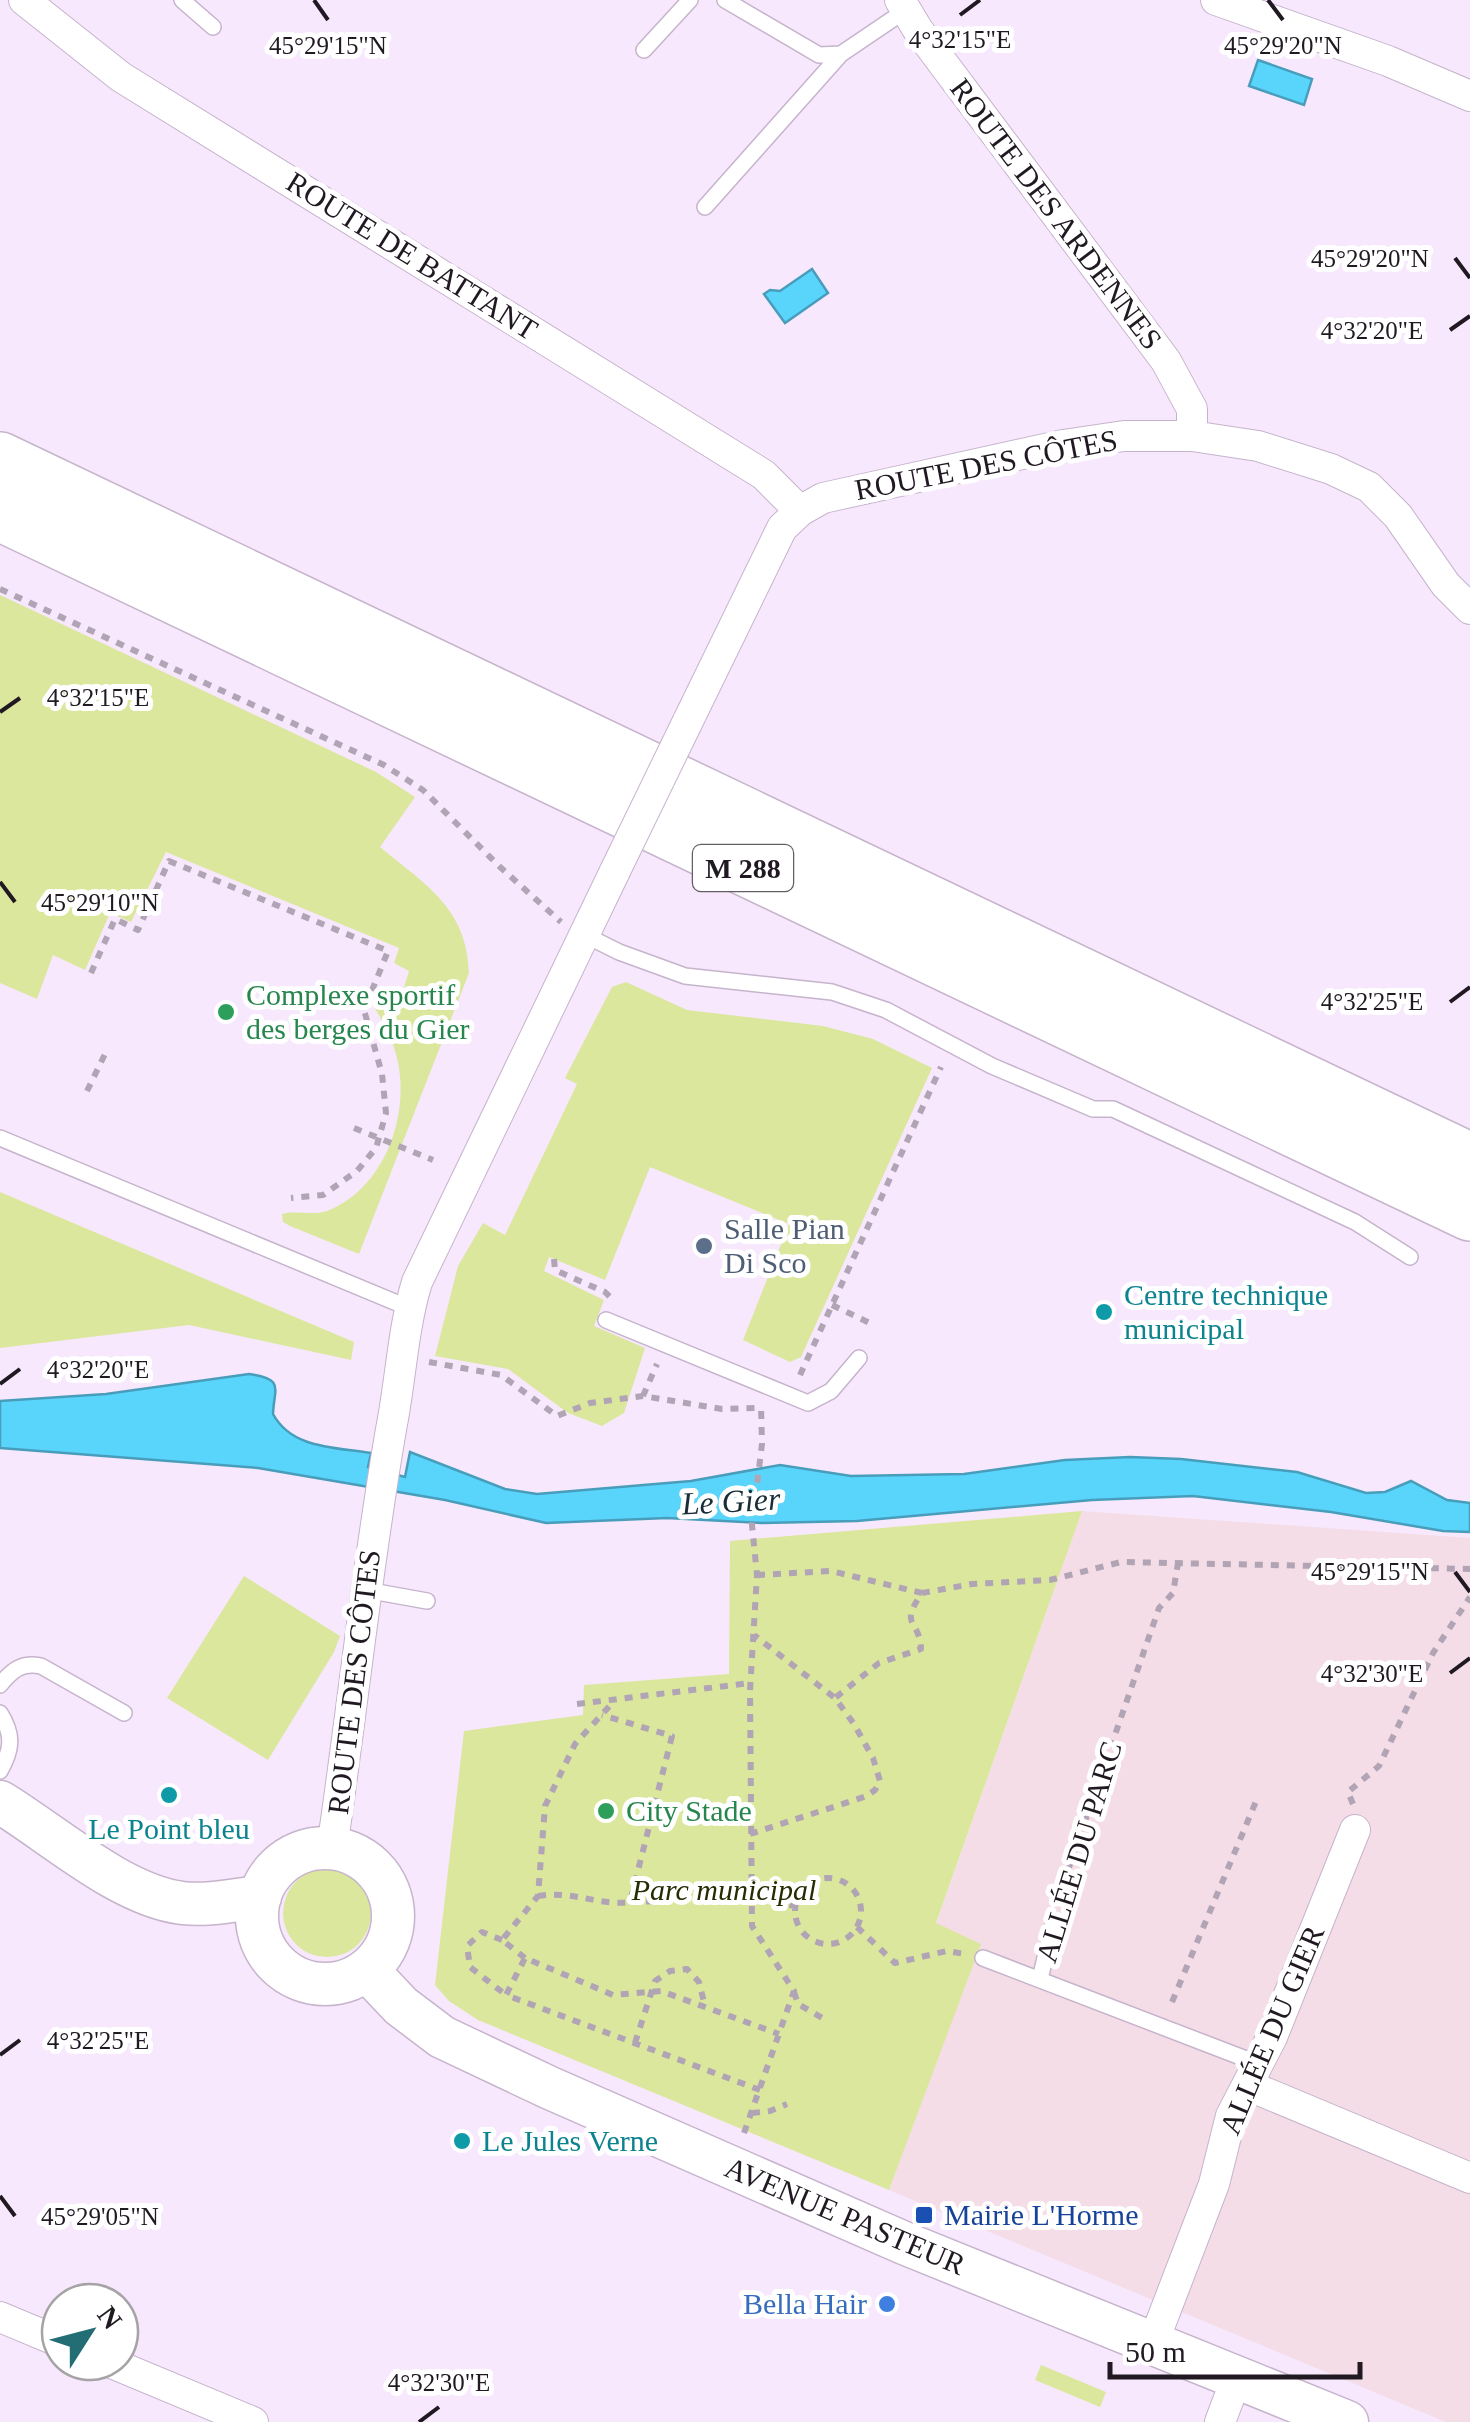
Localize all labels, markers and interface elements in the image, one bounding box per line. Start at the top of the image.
text: 4°32'15"E [909,26,1011,53]
text: 45°29'15"N [269,32,387,59]
text: 45°29'20"N [1224,32,1342,59]
street label: ROUTE DES ARDENNES [944,72,1169,355]
street label: ROUTE DE BATTANT [281,165,544,346]
text: 45°29'20"N [1311,245,1429,272]
text: 4°32'20"E [1321,317,1423,344]
street label: ROUTE DES CÔTES [852,423,1120,506]
text: 4°32'15"E [47,684,149,711]
road number: M 288 [693,845,793,891]
text: 45°29'10"N [41,889,159,916]
place label: Complexe sportif des berges du Gier [246,978,470,1045]
text: 4°32'25"E [1321,988,1423,1015]
marker: Complexe sportif des berges du Gier [215,1001,237,1023]
place label: Salle Pian Di Sco [724,1212,845,1279]
marker: Salle Pian Di Sco [693,1235,715,1257]
place label: Centre technique municipal [1124,1278,1328,1345]
marker: Centre technique municipal [1093,1301,1115,1323]
text: 4°32'20"E [47,1356,149,1383]
water label: Le Gier [680,1480,782,1522]
street label: ROUTE DES CÔTES [321,1548,386,1816]
text: 45°29'15"N [1311,1558,1429,1585]
text: 4°32'30"E [1321,1660,1423,1687]
street label: ALLÉE DU PARC [1029,1738,1128,1966]
marker: Le Point bleu [158,1784,180,1806]
place label: City Stade [626,1794,752,1827]
marker: City Stade [595,1800,617,1822]
place label: Le Point bleu [88,1812,250,1845]
park label: Parc municipal [631,1873,816,1906]
street label: ALLÉE DU GIER [1213,1921,1330,2139]
text: 4°32'25"E [47,2027,149,2054]
place label: Le Jules Verne [482,2124,658,2157]
marker: Le Jules Verne [451,2130,473,2152]
street label: AVENUE PASTEUR [720,2150,970,2281]
place label: Mairie L'Horme [944,2198,1139,2231]
text: 45°29'05"N [41,2203,159,2230]
marker: Mairie L'Horme [913,2204,935,2226]
north arrow [40,2282,140,2382]
place label: Bella Hair [743,2287,867,2320]
marker: Bella Hair [876,2293,898,2315]
text: N [91,2300,128,2335]
scale bar [1110,2317,1360,2379]
text: 50 m [1125,2335,1186,2368]
text: 4°32'30"E [388,2369,490,2396]

